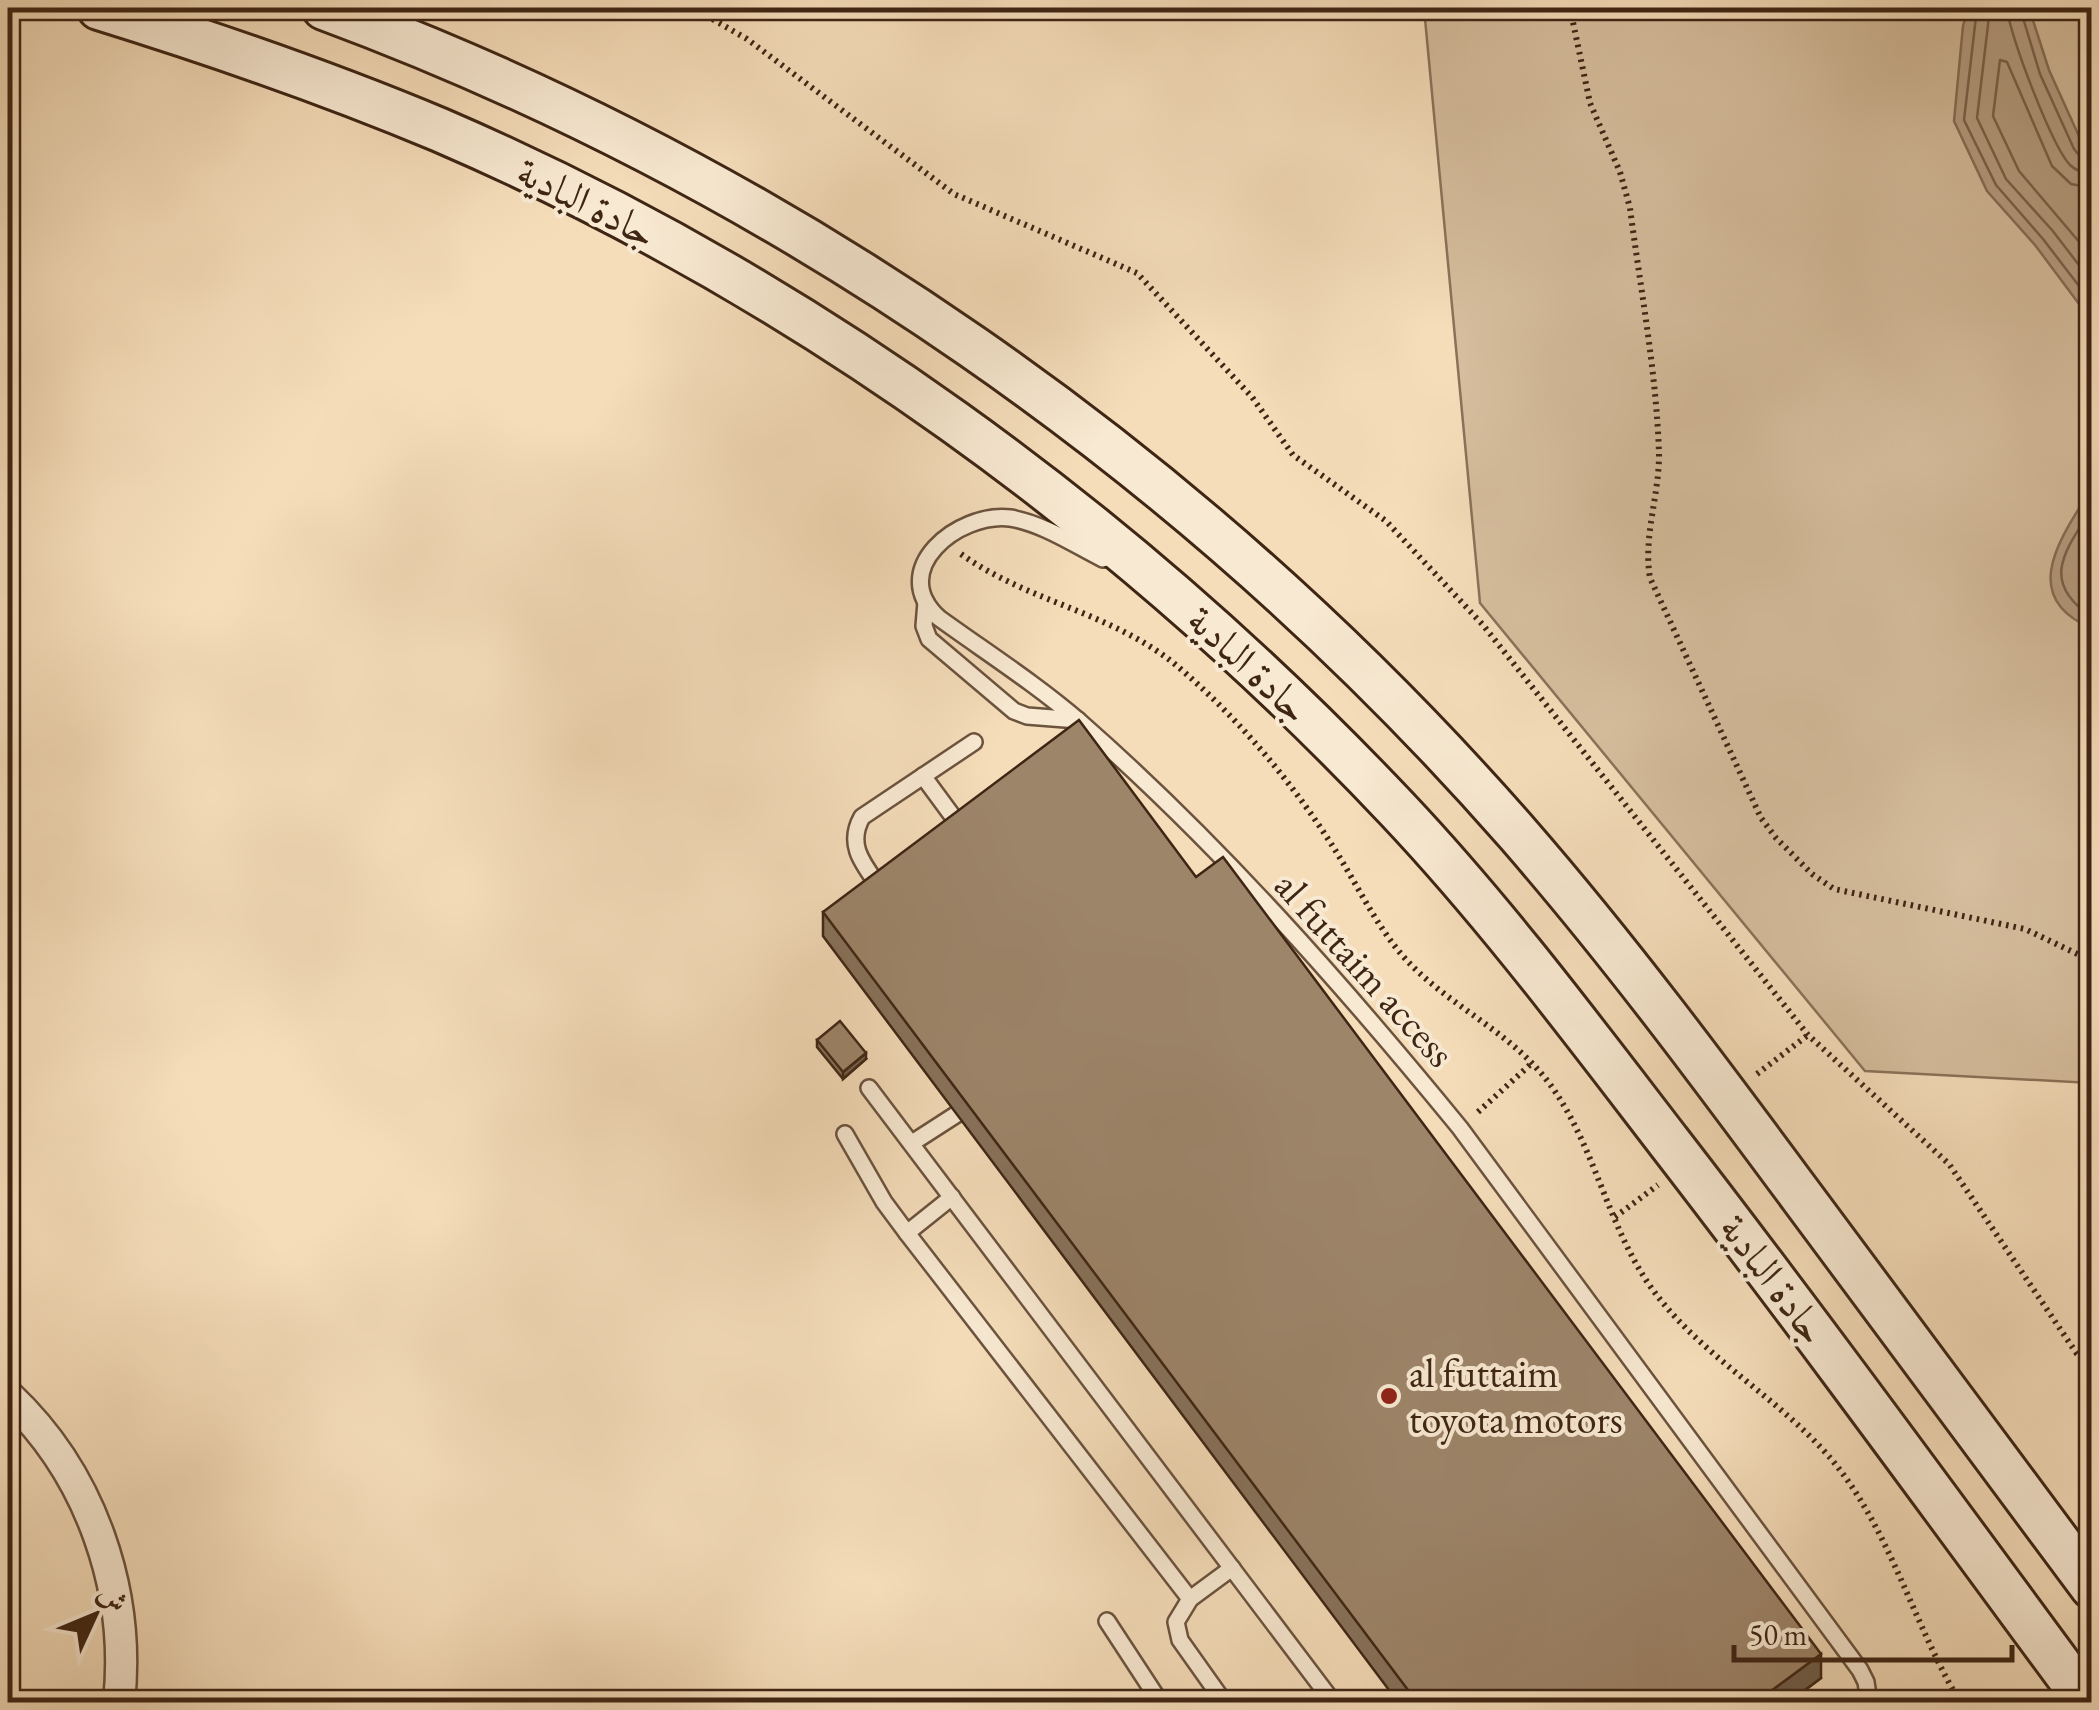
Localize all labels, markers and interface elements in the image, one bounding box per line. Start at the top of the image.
street label: جادة البادية [509,145,665,259]
street label: جادة البادية [1177,594,1321,734]
street label: al futtaim access [1263,860,1467,1078]
street label: جادة البادية [1708,1204,1840,1354]
place label: al futtaim toyota motors [1409,1347,1623,1445]
marker: al futtaim toyota motors [1378,1385,1400,1407]
north arrow [45,1565,145,1665]
text: ش [90,1575,136,1620]
scale bar [1734,1600,2012,1662]
text: 50 m [1749,1615,1807,1654]

